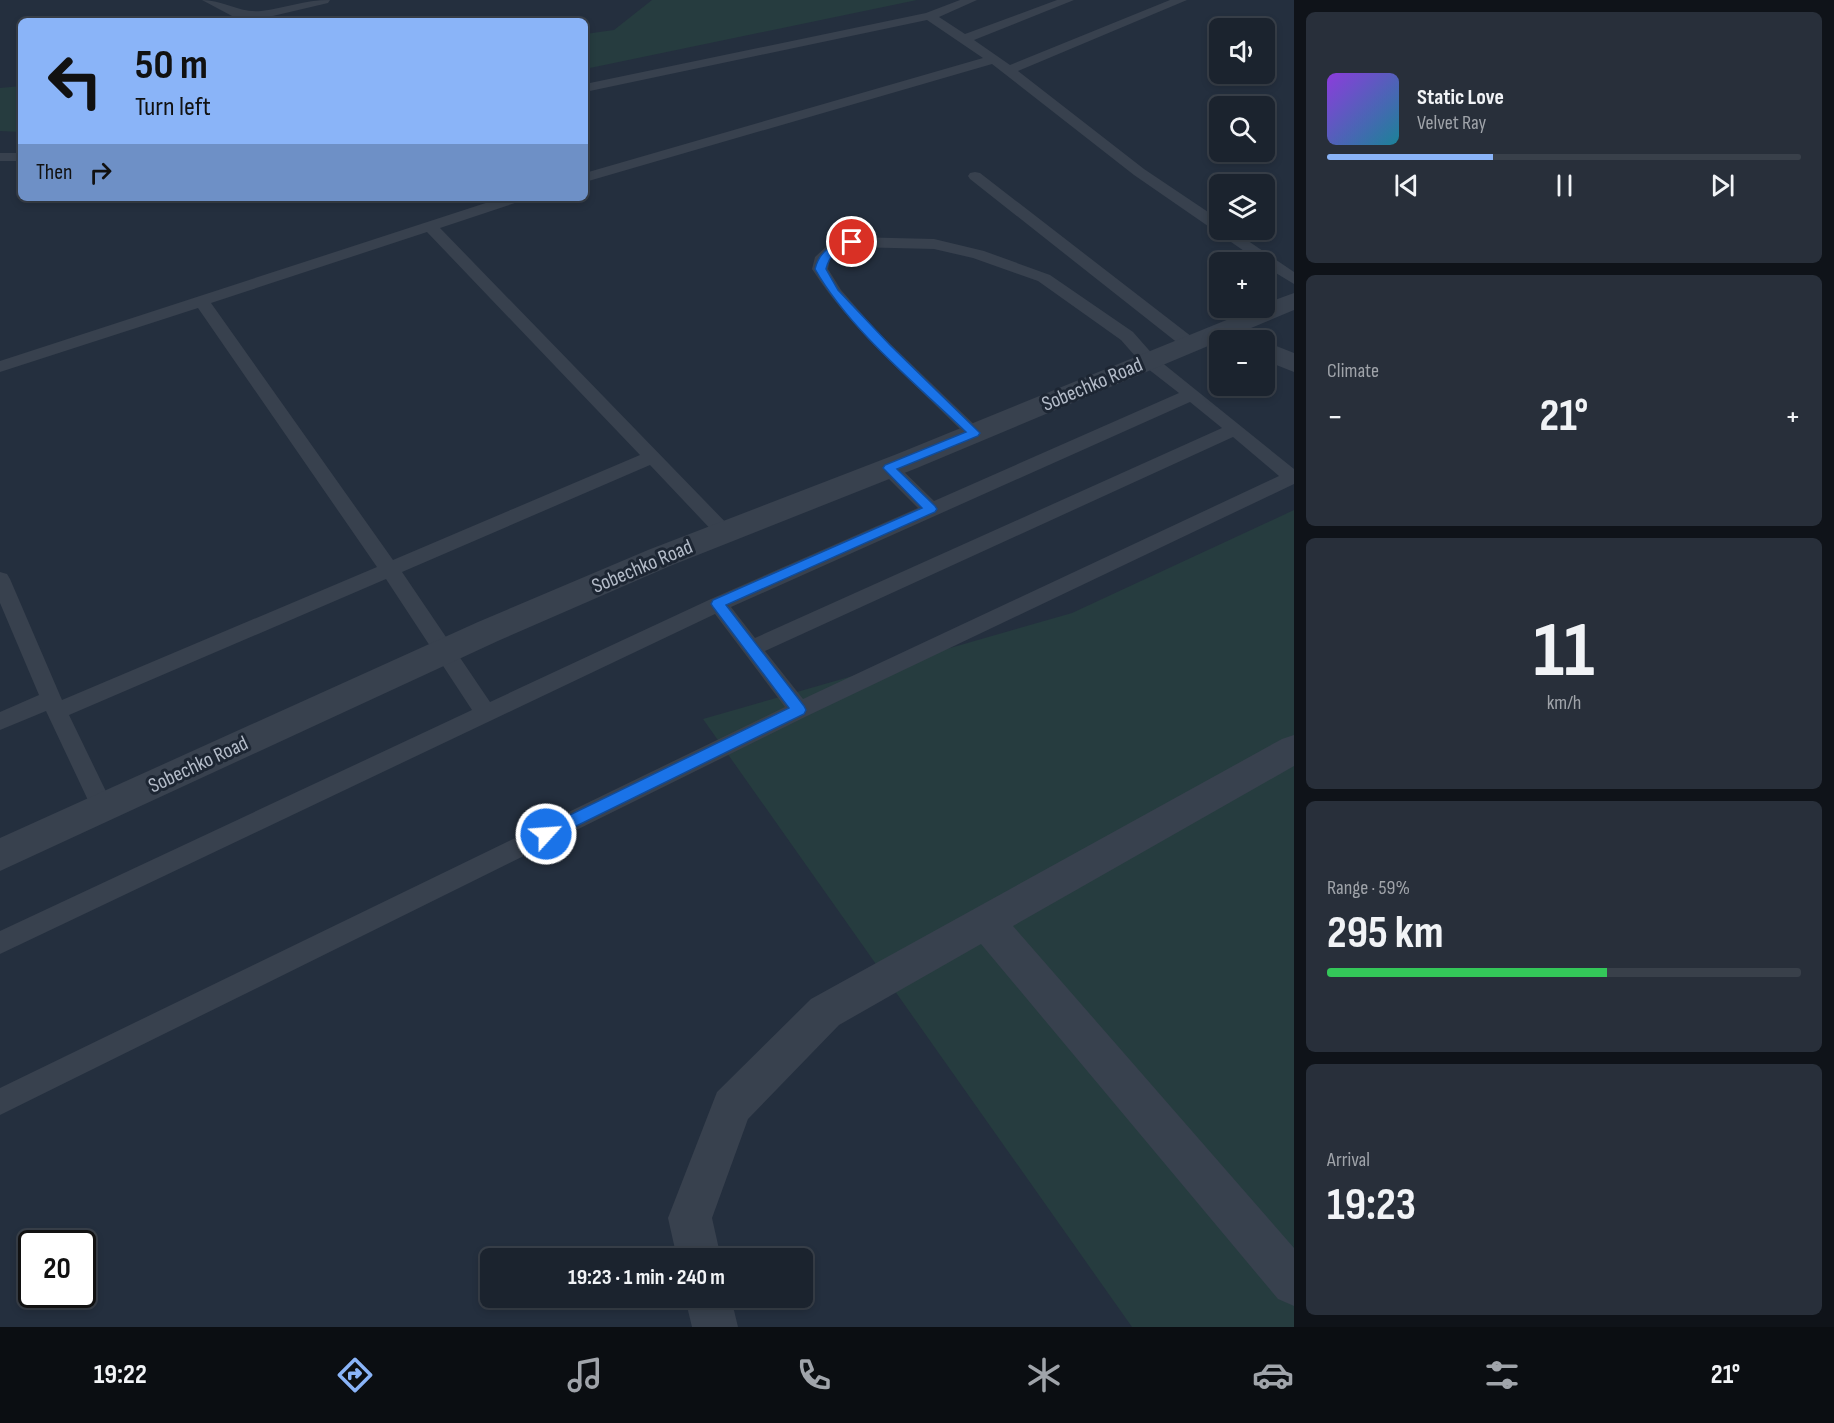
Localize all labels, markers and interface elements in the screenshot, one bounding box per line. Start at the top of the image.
map controls [1209,18,1275,396]
button: sound [1209,18,1275,84]
text: 50 m [135,40,208,91]
icon: left [36,42,114,120]
text: Static Love [1417,84,1504,111]
text: Turn left [135,91,211,123]
button: search [1209,96,1275,162]
text: Velvet Ray [1417,111,1486,135]
icon: right [84,156,117,189]
text: Then [36,159,72,186]
icon: previous [1390,169,1423,202]
icon: pause [1548,169,1581,202]
icon: next [1706,169,1739,202]
button: layers [1209,174,1275,240]
pin [826,216,877,267]
icon: arrive [835,225,868,258]
button: + [1209,252,1275,318]
button: − [1209,330,1275,396]
street label: Sobechko Road [1038,352,1146,417]
text: Climate [1327,359,1379,383]
text: 21° [1540,389,1588,444]
text: − [1327,397,1343,437]
text: + [1785,397,1801,437]
street label: Sobechko Road [588,534,696,599]
text: 11 [1533,605,1595,698]
text: km/h [1547,691,1581,715]
street label: Sobechko Road [144,731,252,798]
position arrow [514,802,578,866]
text: Range · 59% [1327,876,1410,900]
text: 295 km [1327,906,1444,961]
text: Arrival [1327,1148,1370,1172]
text: 19:23 [1327,1178,1416,1233]
speed limit sign: 20 [18,1230,96,1308]
text: 19:23 · 1 min · 240 m [568,1264,725,1291]
icon: directions [334,1354,376,1396]
icon: music [564,1354,606,1396]
icon: phone [793,1354,835,1396]
icon: climate [1023,1354,1065,1396]
icon: car [1252,1354,1294,1396]
icon: filters [1481,1354,1523,1396]
text: 19:22 [94,1359,147,1391]
text: 21° [1711,1359,1740,1391]

